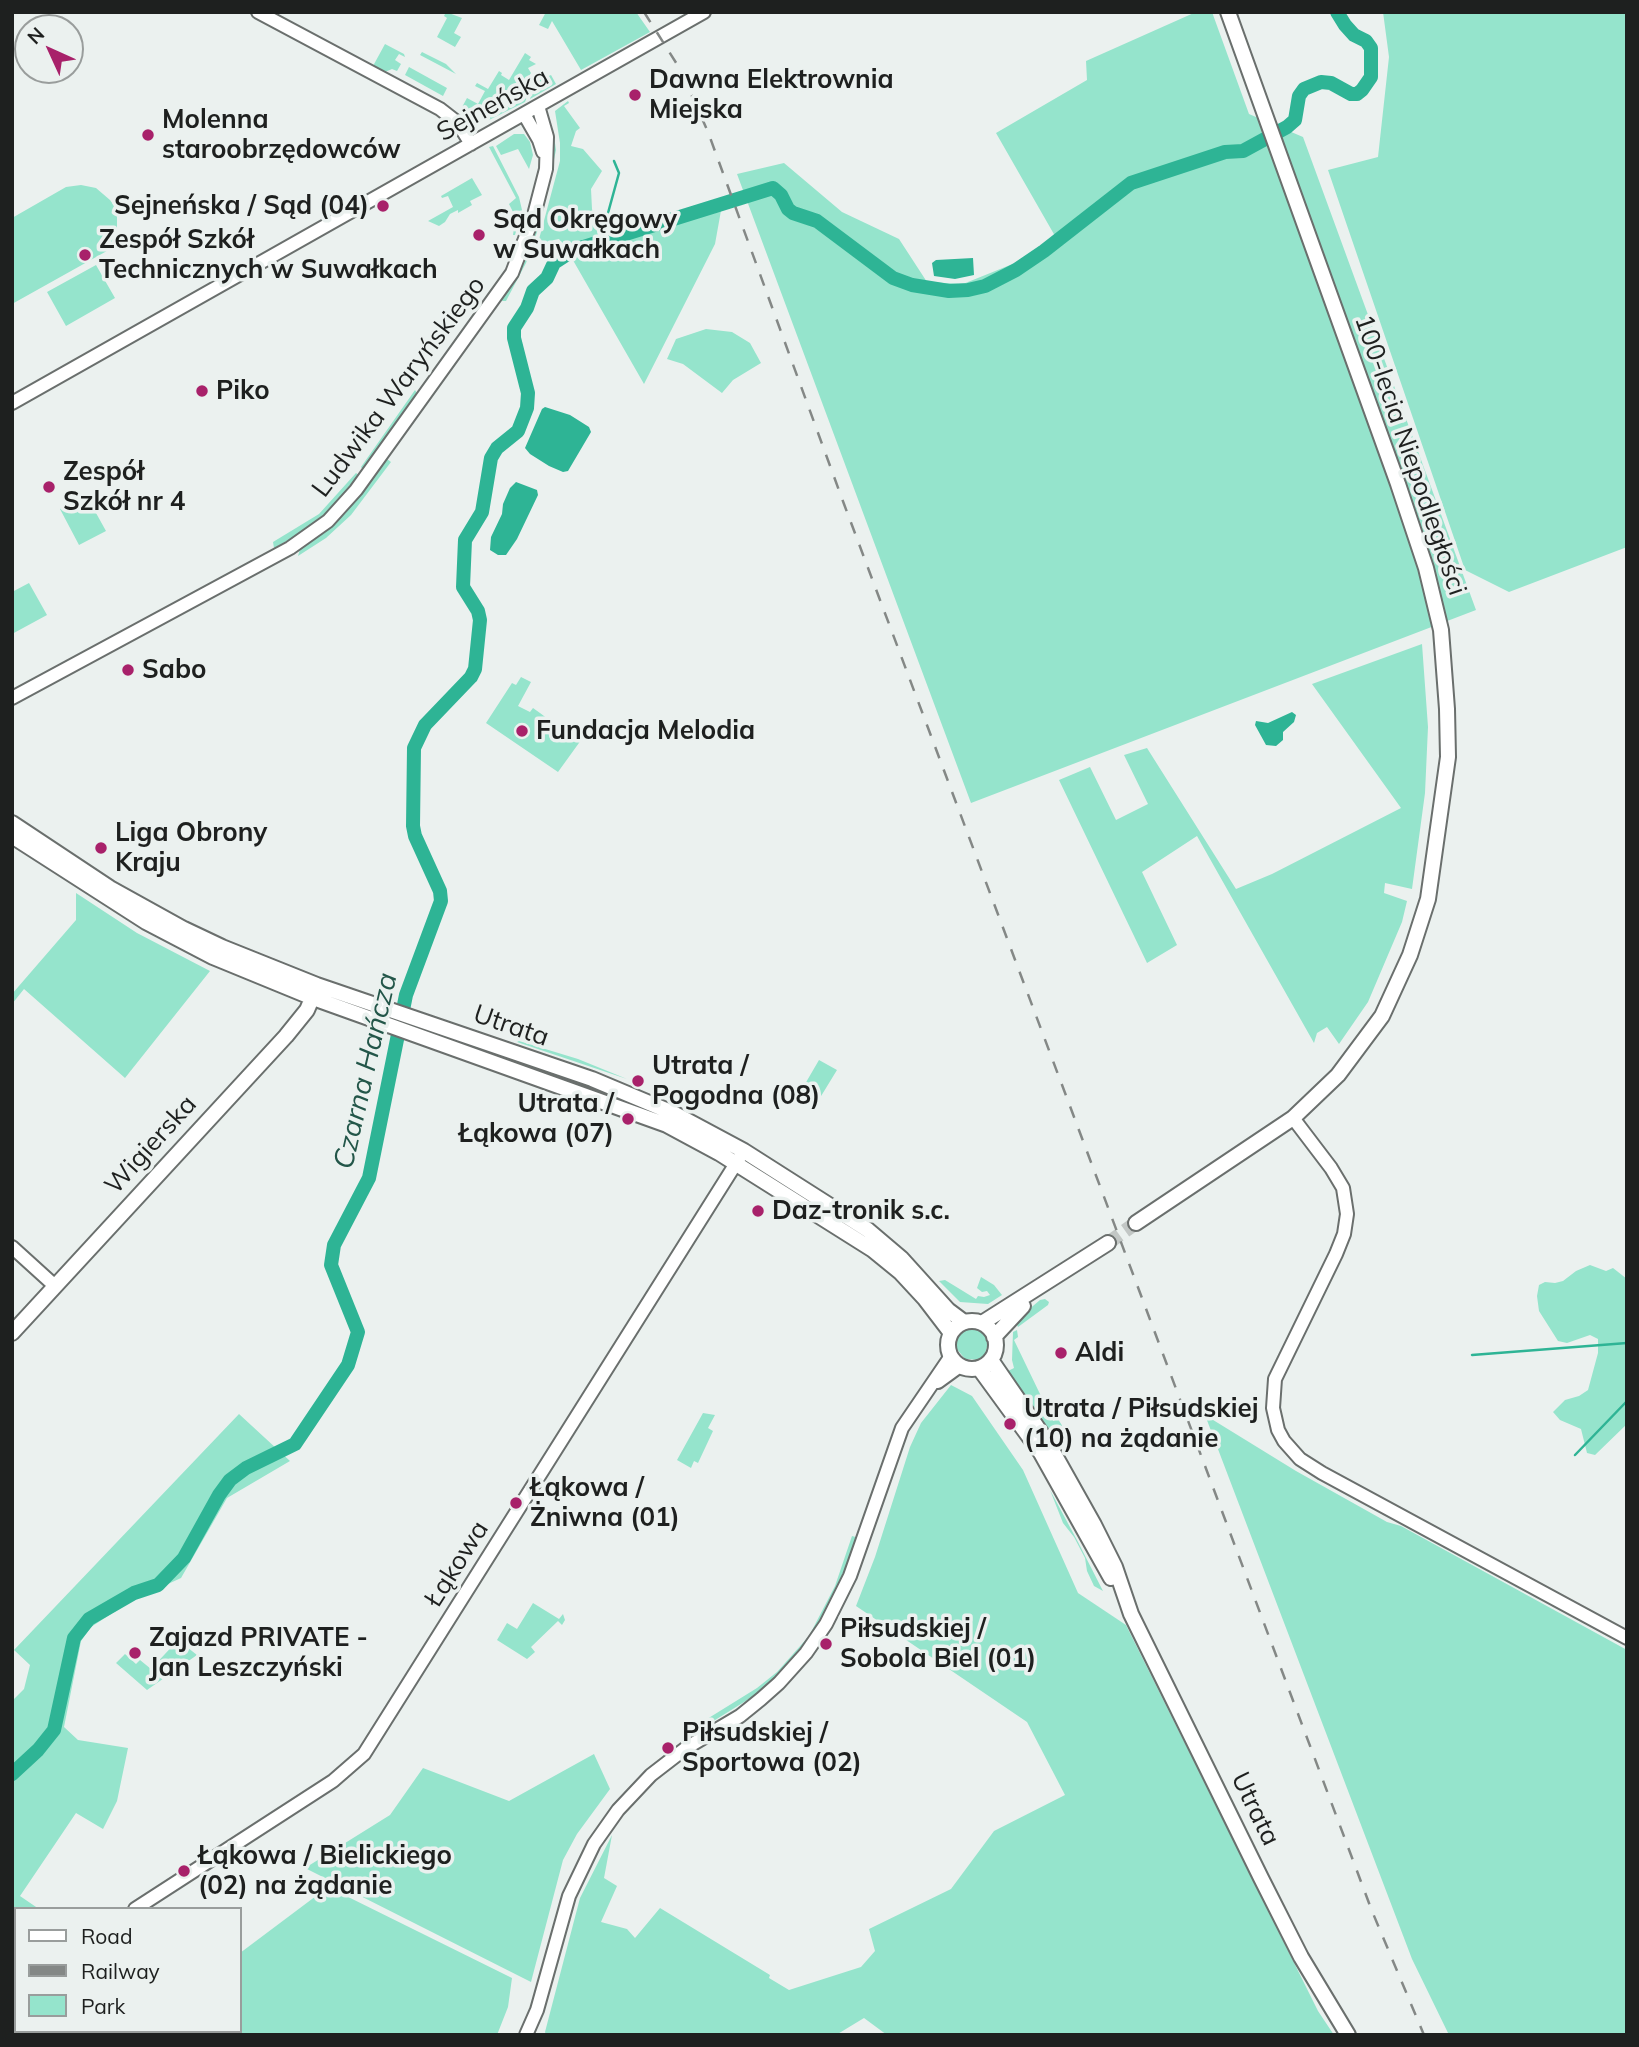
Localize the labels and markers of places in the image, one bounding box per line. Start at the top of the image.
place label: Dawna Elektrownia Miejska [649,64,894,126]
marker: Dawna Elektrownia Miejska [627,87,643,103]
place label: Molenna staroobrzędowców [162,104,401,166]
marker: Molenna staroobrzędowców [140,127,156,143]
place label: Sejneńska / Sąd (04) [114,190,369,222]
marker: Sejneńska / Sąd (04) [375,198,391,214]
place label: Sąd Okręgowy w Suwałkach [493,204,677,266]
place label: Zespół Szkół Technicznych w Suwałkach [99,224,438,286]
marker: Sąd Okręgowy w Suwałkach [471,227,487,243]
marker: Zespół Szkół Technicznych w Suwałkach [77,247,93,263]
place label: Piko [216,375,270,407]
marker: Piko [194,383,210,399]
place label: Zespół Szkół nr 4 [63,456,185,518]
marker: Zespół Szkół nr 4 [41,479,57,495]
place label: Sabo [142,654,206,686]
marker: Sabo [120,662,136,678]
place label: Fundacja Melodia [536,715,755,747]
marker: Fundacja Melodia [514,723,530,739]
place label: Liga Obrony Kraju [115,817,267,878]
marker: Liga Obrony Kraju [93,840,109,856]
place label: Utrata / Pogodna (08) [652,1050,820,1112]
marker: Utrata / Pogodna (08) [630,1073,646,1089]
place label: Utrata / Łąkowa (07) [458,1088,614,1150]
marker: Utrata / Łąkowa (07) [620,1111,636,1127]
place label: Daz-tronik s.c. [772,1195,950,1227]
marker: Daz-tronik s.c. [750,1203,766,1219]
place label: Aldi [1075,1337,1124,1369]
marker: Aldi [1053,1345,1069,1361]
place label: Utrata / Piłsudskiej (10) na żądanie [1024,1393,1258,1454]
marker: Utrata / Piłsudskiej (10) na żądanie [1002,1416,1018,1432]
place label: Łąkowa / Żniwna (01) [530,1472,680,1534]
marker: Łąkowa / Żniwna (01) [508,1495,524,1511]
place label: Piłsudskiej / Sobola Biel (01) [840,1613,1036,1674]
place label: Zajazd PRIVATE - Jan Leszczyński [149,1622,368,1684]
marker: Piłsudskiej / Sobola Biel (01) [818,1636,834,1652]
marker: Zajazd PRIVATE - Jan Leszczyński [127,1645,143,1661]
place label: Piłsudskiej / Sportowa (02) [682,1717,862,1778]
marker: Piłsudskiej / Sportowa (02) [660,1740,676,1756]
place label: Łąkowa / Bielickiego (02) na żądanie [198,1840,452,1902]
marker: Łąkowa / Bielickiego (02) na żądanie [176,1863,192,1879]

